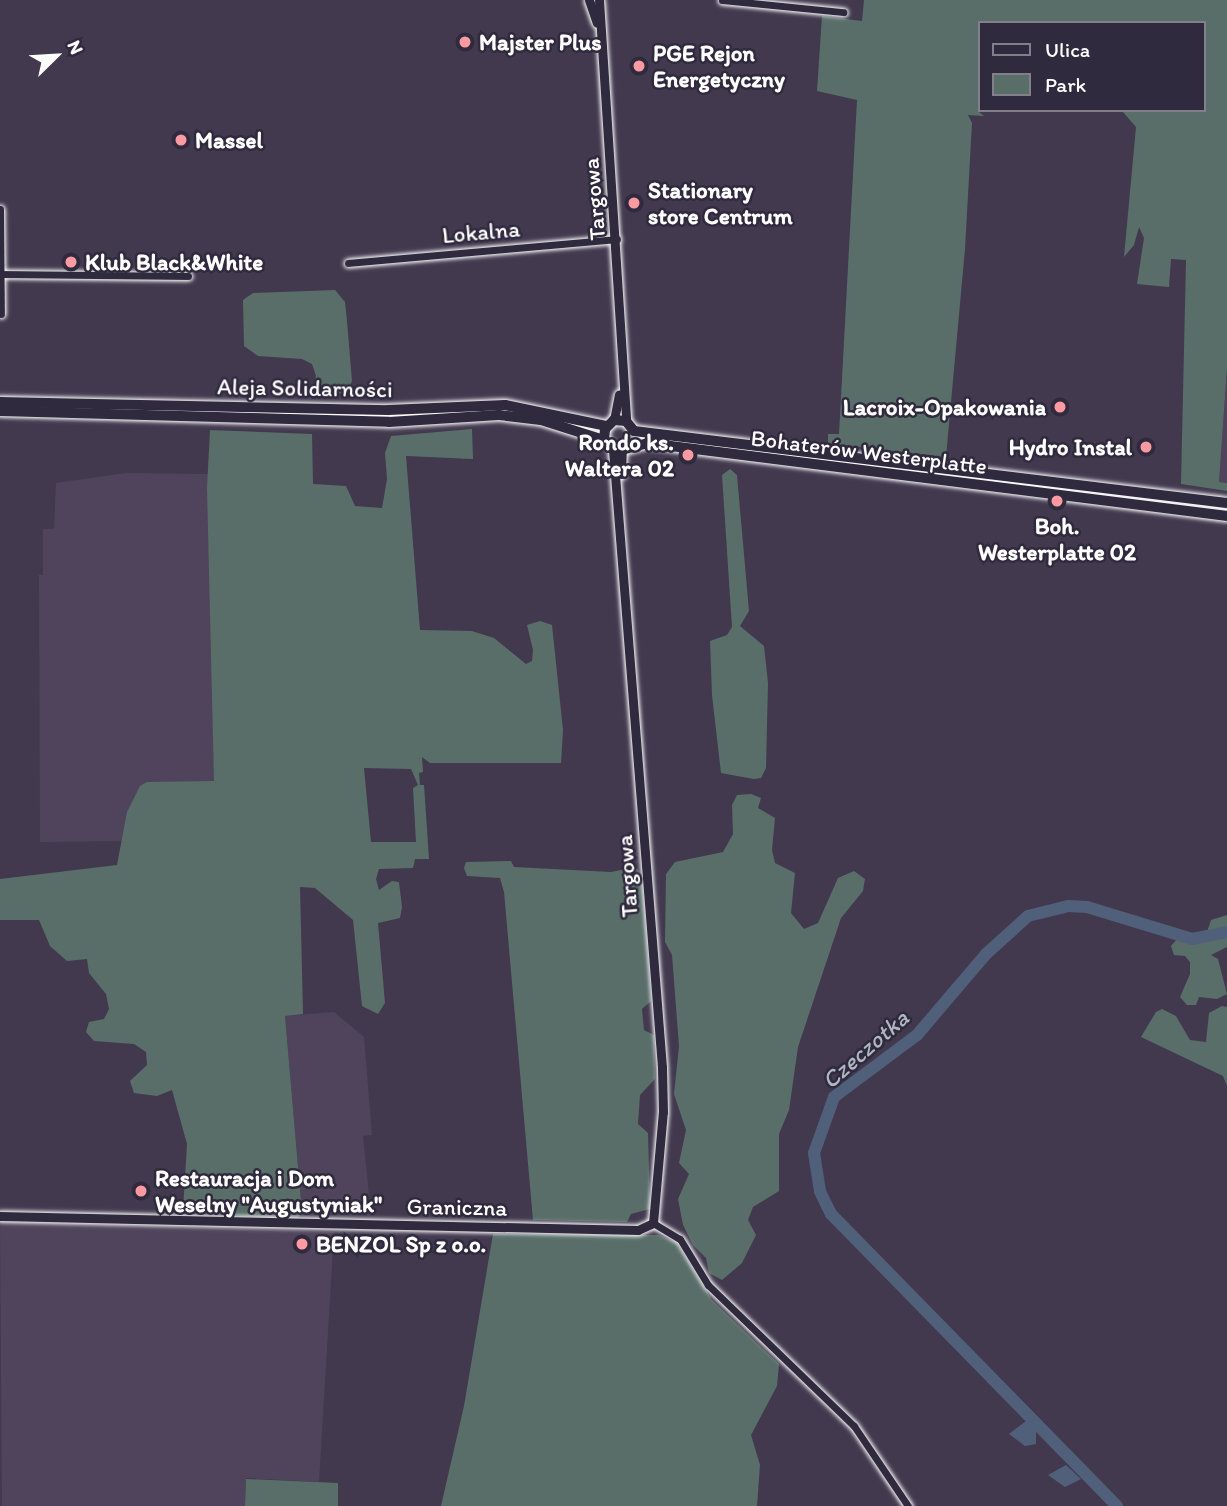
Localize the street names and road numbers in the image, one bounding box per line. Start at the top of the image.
street label: Targowa [577,157,611,241]
street label: Lokalna [441,215,521,249]
street label: Aleja Solidarności [217,373,393,403]
street label: Bohaterów Westerplatte [749,424,989,480]
street label: Targowa [610,834,644,918]
street label: Graniczna [406,1192,508,1222]

